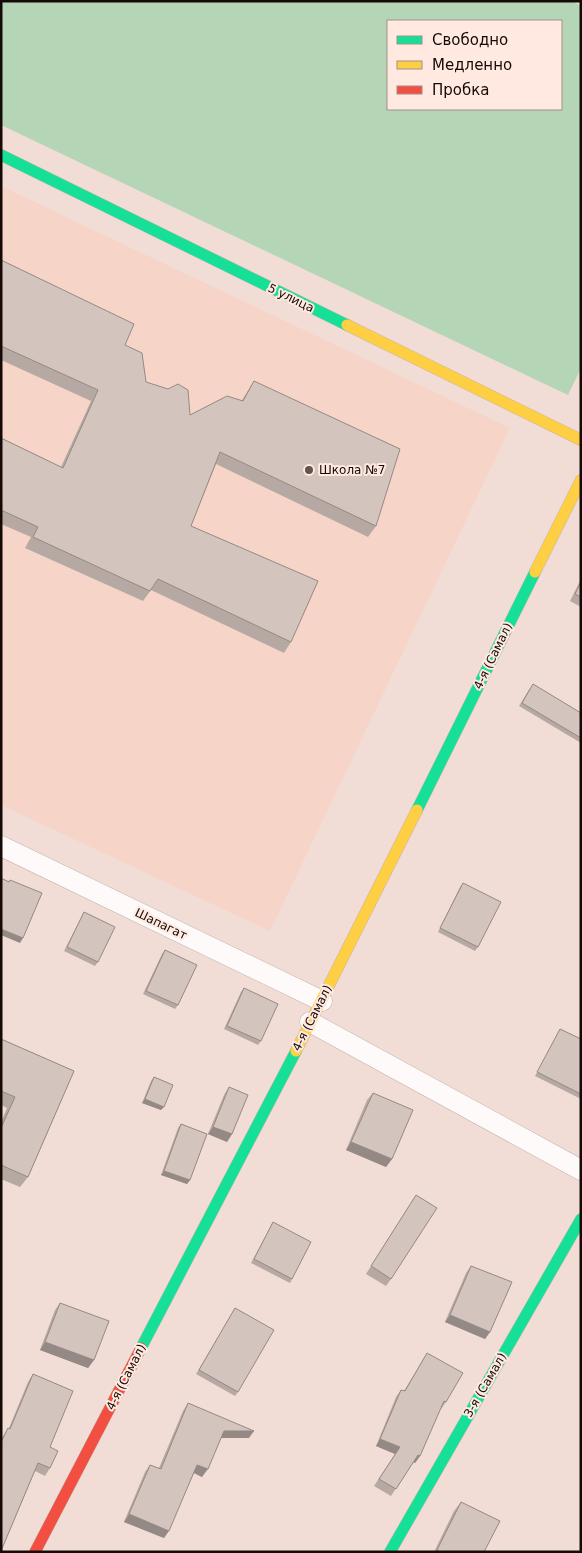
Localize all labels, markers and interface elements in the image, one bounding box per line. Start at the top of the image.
legend [387,20,562,110]
text: Свободно [432,31,508,49]
text: Медленно [432,56,512,74]
text: Пробка [432,81,489,99]
street label: 5 улица [266,281,316,315]
place label: Школа №7 [319,463,385,477]
marker: Школа №7 [303,464,315,476]
street label: 4-я (Самал) [471,620,515,692]
street label: Шапагат [133,905,189,943]
street label: 4-я (Самал) [289,983,335,1053]
street label: 4-я (Самал) [103,1342,149,1412]
street label: 3-я (Самал) [461,1350,509,1420]

